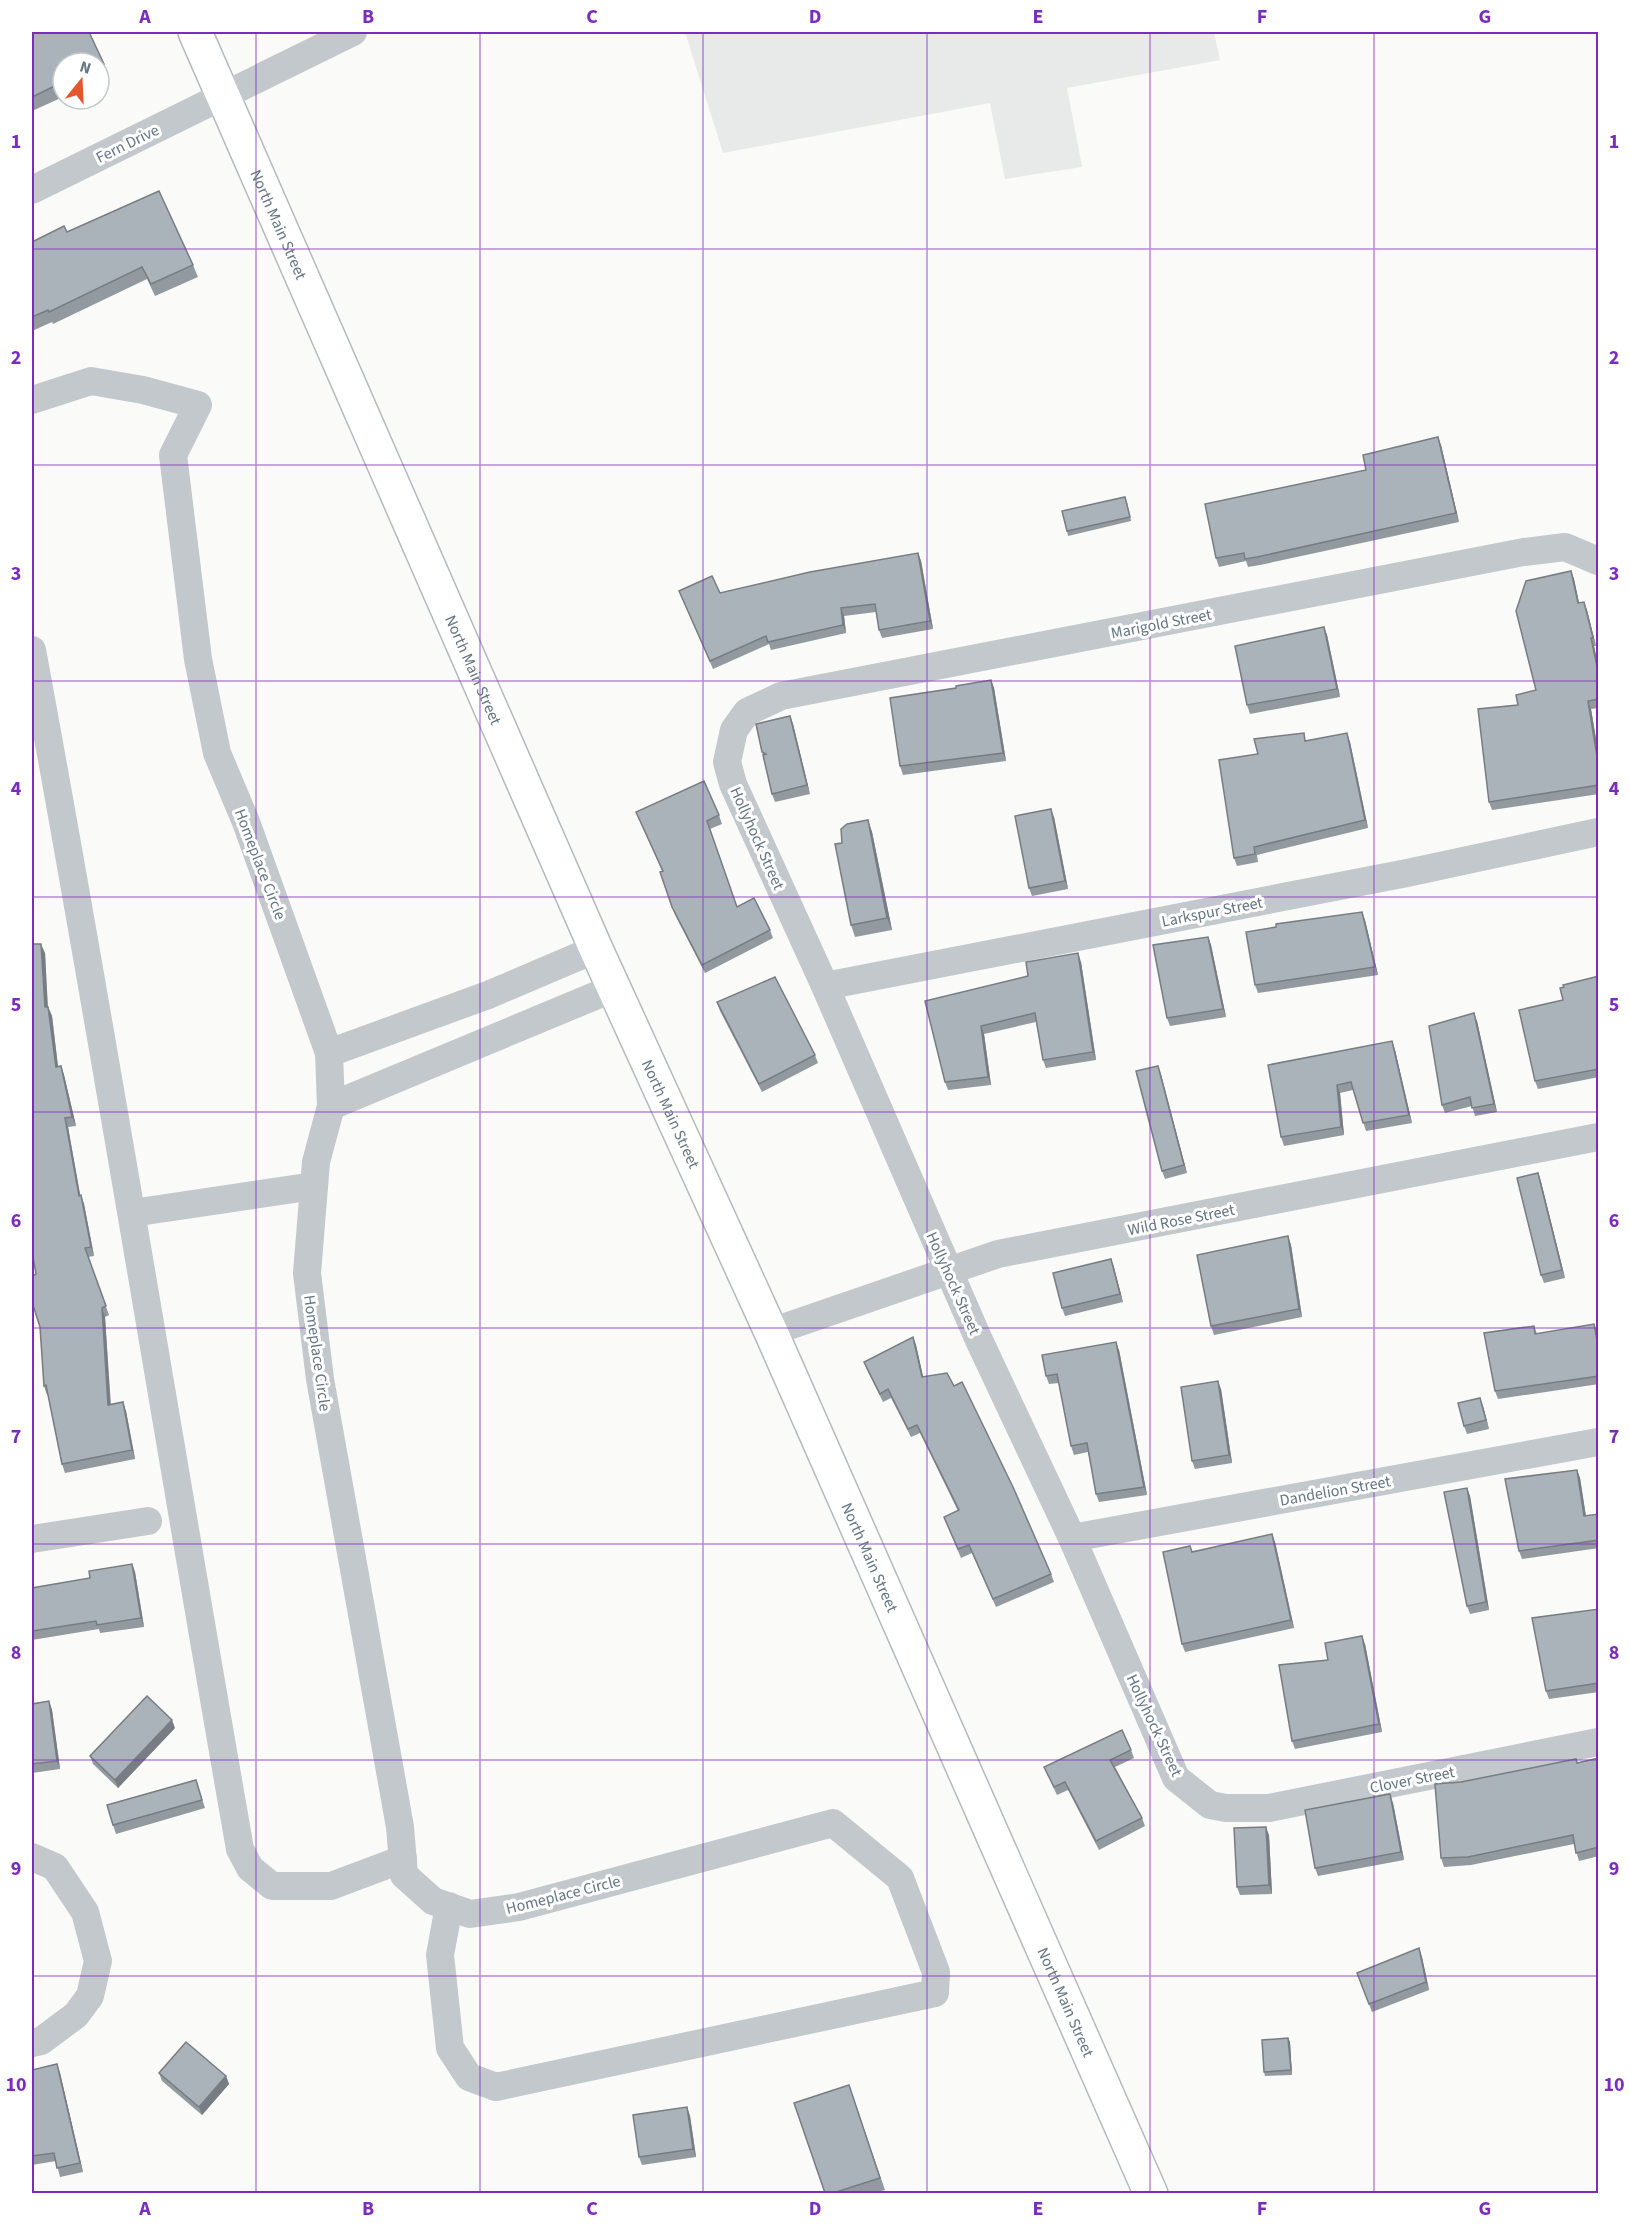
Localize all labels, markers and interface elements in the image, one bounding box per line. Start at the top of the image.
text: A [138,3,151,31]
text: B [362,3,374,31]
text: C [586,3,598,31]
text: D [809,3,821,31]
text: E [1033,3,1043,31]
text: F [1257,3,1267,31]
text: G [1479,3,1491,31]
north arrow [51,51,111,111]
text: N [77,56,94,80]
street label: Fern Drive [92,119,163,169]
text: 1 [11,128,21,156]
text: 1 [1609,128,1619,156]
street label: North Main Street [245,166,312,284]
text: 2 [11,344,21,372]
text: 2 [1609,344,1619,372]
text: 3 [11,560,21,588]
text: 3 [1609,560,1619,588]
street label: Marigold Street [1109,603,1214,645]
street label: North Main Street [439,612,507,729]
text: 4 [11,775,22,803]
text: 4 [1609,775,1620,803]
street label: Hollyhock Street [725,783,790,894]
street label: Homeplace Circle [229,806,291,923]
street label: Larkspur Street [1160,891,1265,933]
text: 5 [11,991,21,1019]
text: 5 [1609,991,1619,1019]
street label: North Main Street [636,1056,705,1173]
street label: Wild Rose Street [1126,1199,1237,1241]
text: 6 [11,1207,21,1235]
text: 6 [1609,1207,1619,1235]
street label: Hollyhock Street [921,1228,986,1339]
street label: Homeplace Circle [298,1294,336,1413]
text: 7 [11,1423,21,1451]
text: 7 [1609,1423,1619,1451]
street label: Dandelion Street [1278,1470,1393,1512]
street label: North Main Street [836,1499,903,1616]
text: 8 [11,1639,21,1667]
text: 8 [1609,1639,1619,1667]
street label: Hollyhock Street [1121,1671,1188,1781]
street label: Clover Street [1368,1761,1457,1799]
text: 9 [11,1855,21,1883]
text: 9 [1609,1855,1619,1883]
street label: Homeplace Circle [504,1870,623,1920]
street label: North Main Street [1032,1944,1099,2061]
text: 10 [5,2071,27,2099]
text: 10 [1603,2071,1625,2099]
text: A [138,2195,151,2223]
text: B [362,2195,374,2223]
text: C [586,2195,598,2223]
text: D [809,2195,821,2223]
text: E [1033,2195,1043,2223]
text: F [1257,2195,1267,2223]
text: G [1479,2195,1491,2223]

